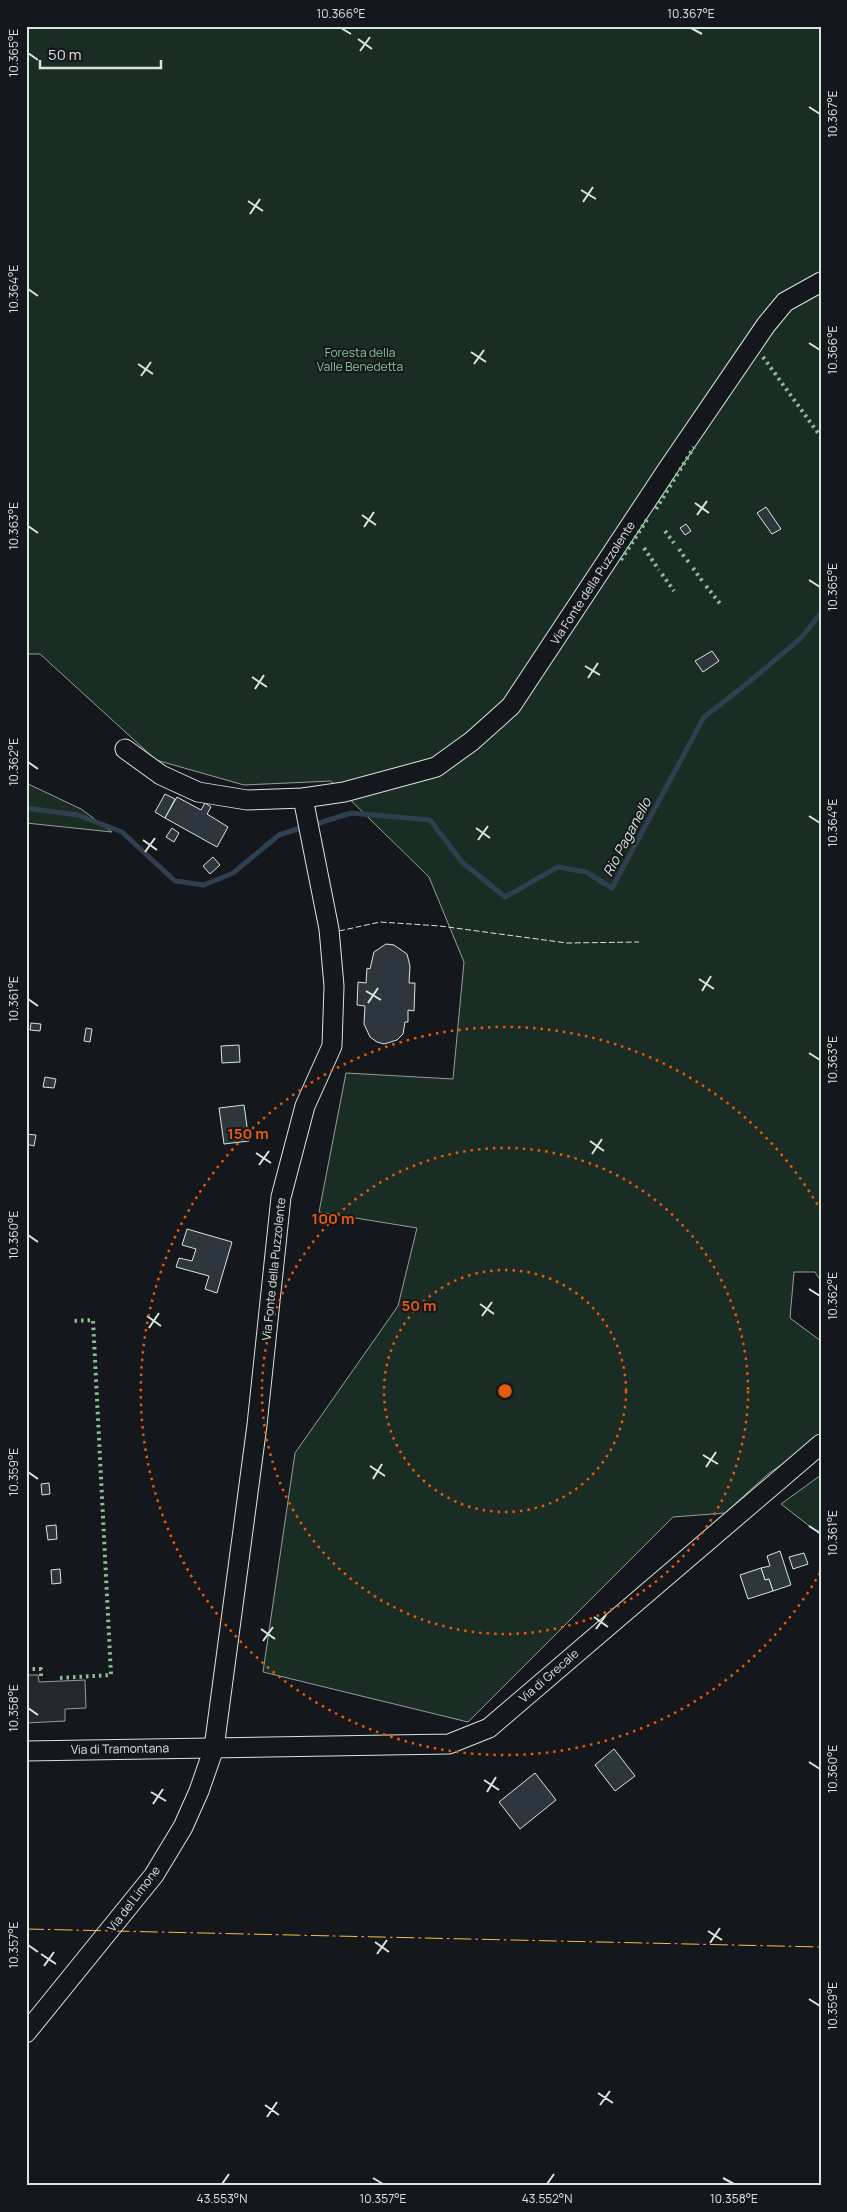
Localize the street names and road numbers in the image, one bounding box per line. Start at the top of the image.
street label: Via Fonte della Puzzolente [546,518,639,648]
street label: Via Fonte della Puzzolente [258,1197,289,1341]
street label: Via di Grecale [515,1645,582,1706]
street label: Via di Tramontana [71,1739,169,1758]
street label: Via del Limone [103,1862,164,1935]

